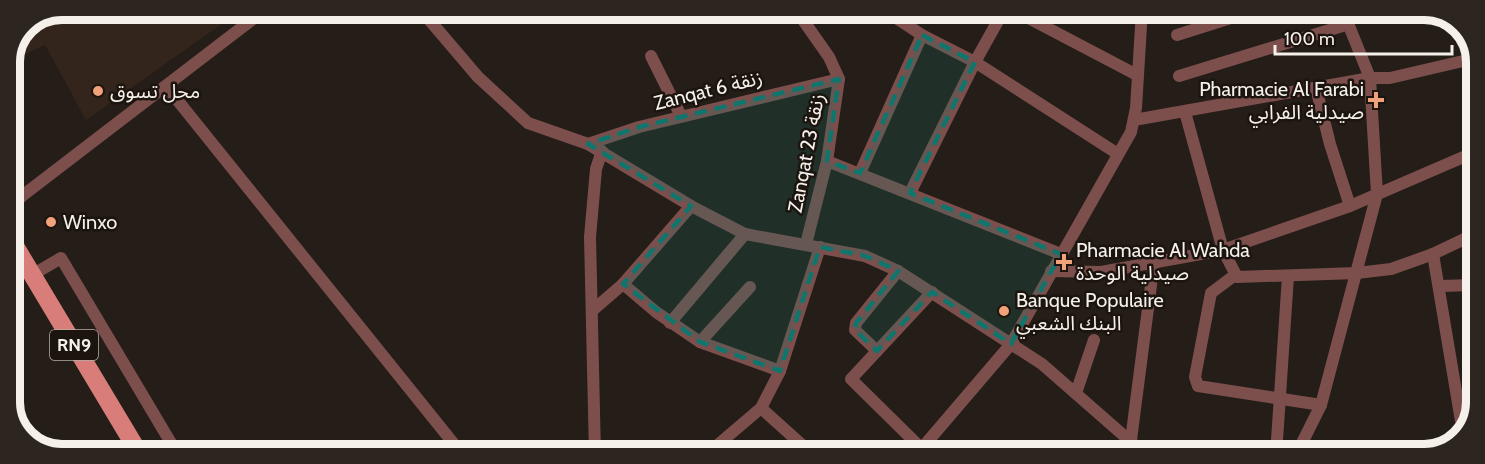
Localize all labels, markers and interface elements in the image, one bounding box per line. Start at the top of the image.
scale bar [1275,18,1452,56]
text: 100 m [1284,28,1335,50]
street label: Zanqat 6 زنقة [651,65,765,115]
place label: Pharmacie Al Farabi صيدلية الفرابي [1199,77,1364,128]
place label: محل تسوق [110,79,200,103]
marker: محل تسوق [91,84,105,98]
street label: Zanqat 23 زنقة [783,91,829,215]
marker: Pharmacie Al Farabi صيدلية الفرابي [1369,93,1383,107]
place label: Winxo [63,210,117,234]
marker: Winxo [44,215,58,229]
place label: Pharmacie Al Wahda صيدلية الوحدة [1076,238,1250,285]
marker: Pharmacie Al Wahda صيدلية الوحدة [1057,255,1071,269]
place label: Banque Populaire البنك الشعبي [1016,288,1164,339]
marker: Banque Populaire البنك الشعبي [997,304,1011,318]
road number: RN9 [50,330,98,360]

